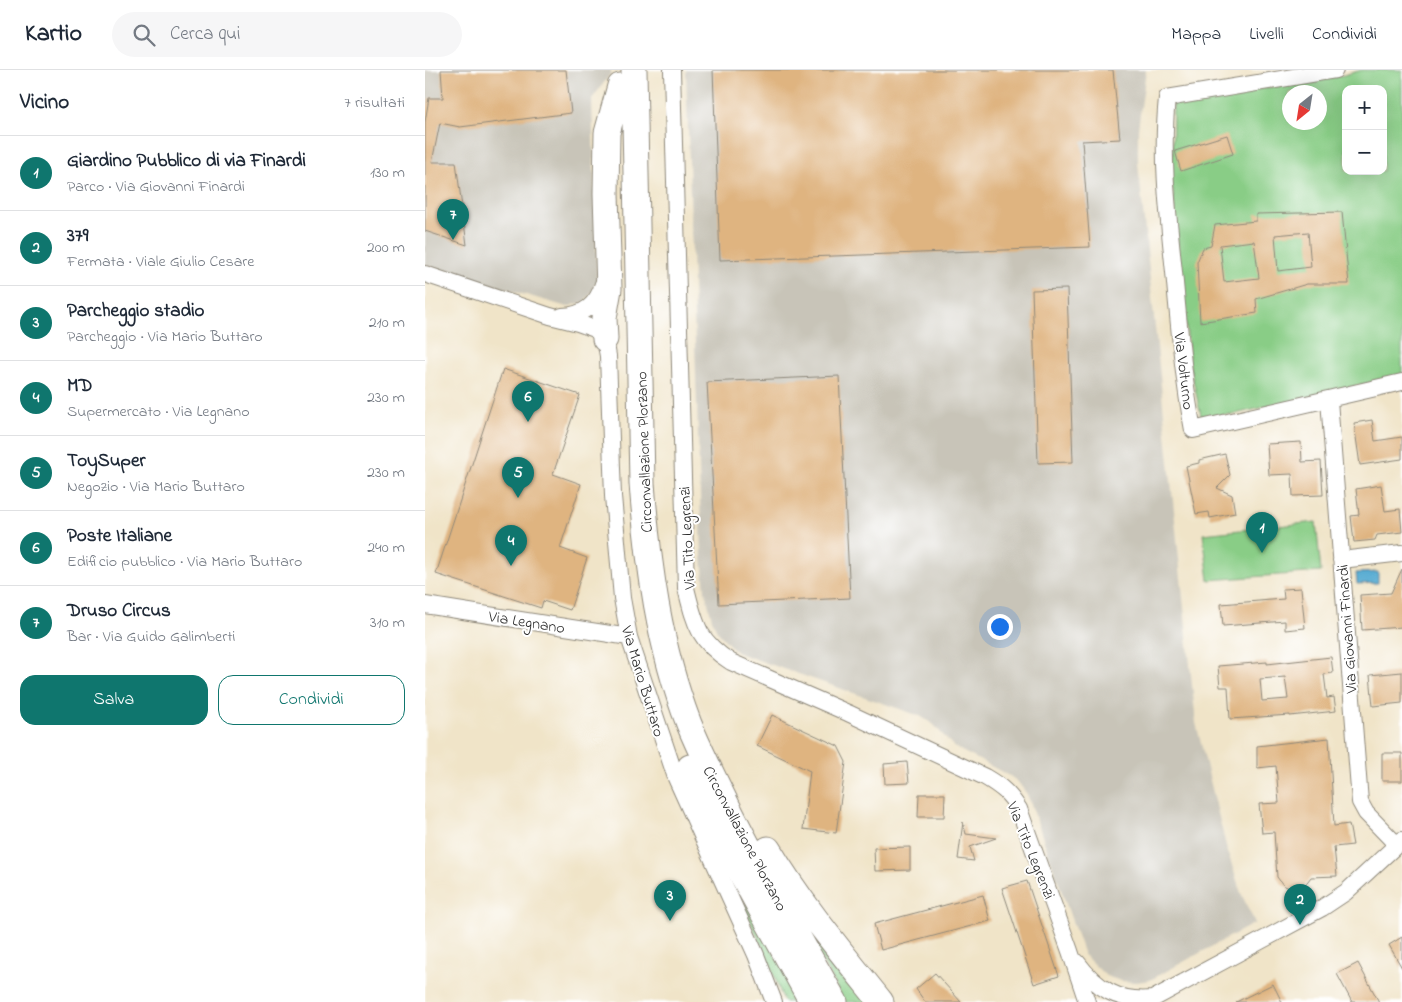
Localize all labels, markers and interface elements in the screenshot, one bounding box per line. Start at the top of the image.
search box [112,12,462,57]
text: Kartio [25,17,82,52]
icon: search [130,21,158,49]
text: Cerca qui [170,21,240,48]
text: Mappa [1171,22,1221,48]
text: Livelli [1249,22,1284,48]
text: Condividi [1312,22,1377,48]
north arrow [1282,85,1327,130]
map controls [1342,85,1387,175]
button: + [1342,85,1387,130]
text: Vicino [20,88,69,118]
text: 7 risultati [344,91,405,115]
button: − [1342,130,1387,175]
text: Giardino Pubblico di via Finardi [67,148,306,175]
text: 1 [33,161,39,185]
text: 130 m [370,161,405,185]
text: Parco · Via Giovanni Finardi [67,175,245,199]
pin: 7 [437,199,469,240]
text: 379 [67,223,88,250]
text: 2 [32,236,40,260]
text: 200 m [367,236,405,260]
text: Fermata · Viale Giulio Cesare [67,250,254,274]
text: Parcheggio stadio [67,298,204,325]
text: 3 [33,311,39,335]
text: 210 m [369,311,405,335]
text: Parcheggio · Via Mario Buttaro [67,325,263,349]
street label: Via Volturno [1166,330,1200,411]
street label: Circonvallazione Plorzano [630,371,660,533]
text: MD [67,373,92,400]
pin: 6 [512,381,544,422]
text: 4 [33,386,39,410]
text: 230 m [367,386,405,410]
text: Supermercato · Via Legnano [67,400,249,424]
text: ToySuper [67,448,145,475]
pin: 5 [502,457,534,498]
text: 5 [31,461,41,485]
text: 230 m [367,461,405,485]
text: Negozio · Via Mario Buttaro [67,475,245,499]
street label: Via Tito Legrenzi [673,485,703,591]
pin: 1 [1246,512,1278,553]
text: Poste Italiane [67,523,172,550]
pin: 4 [495,525,527,566]
text: 6 [32,536,40,560]
text: 240 m [367,536,405,560]
text: Edificio pubblico · Via Mario Buttaro [67,550,302,574]
street label: Via Giovanni Finardi [1332,563,1365,695]
text: Druso Circus [67,598,171,625]
street label: Via Legnano [486,605,567,641]
text: 7 [33,611,39,635]
text: 310 m [370,611,405,635]
your location [987,614,1013,640]
street label: Via Mario Buttaro [614,622,670,740]
text: Bar · Via Guido Galimberti [67,625,235,649]
button: Salva [20,675,208,725]
button: Condividi [218,675,405,725]
street label: Circonvallazione Plorzano [696,762,793,916]
street label: Via Tito Legrenzi [999,797,1061,903]
pin: 3 [654,880,686,921]
pin: 2 [1284,884,1316,925]

